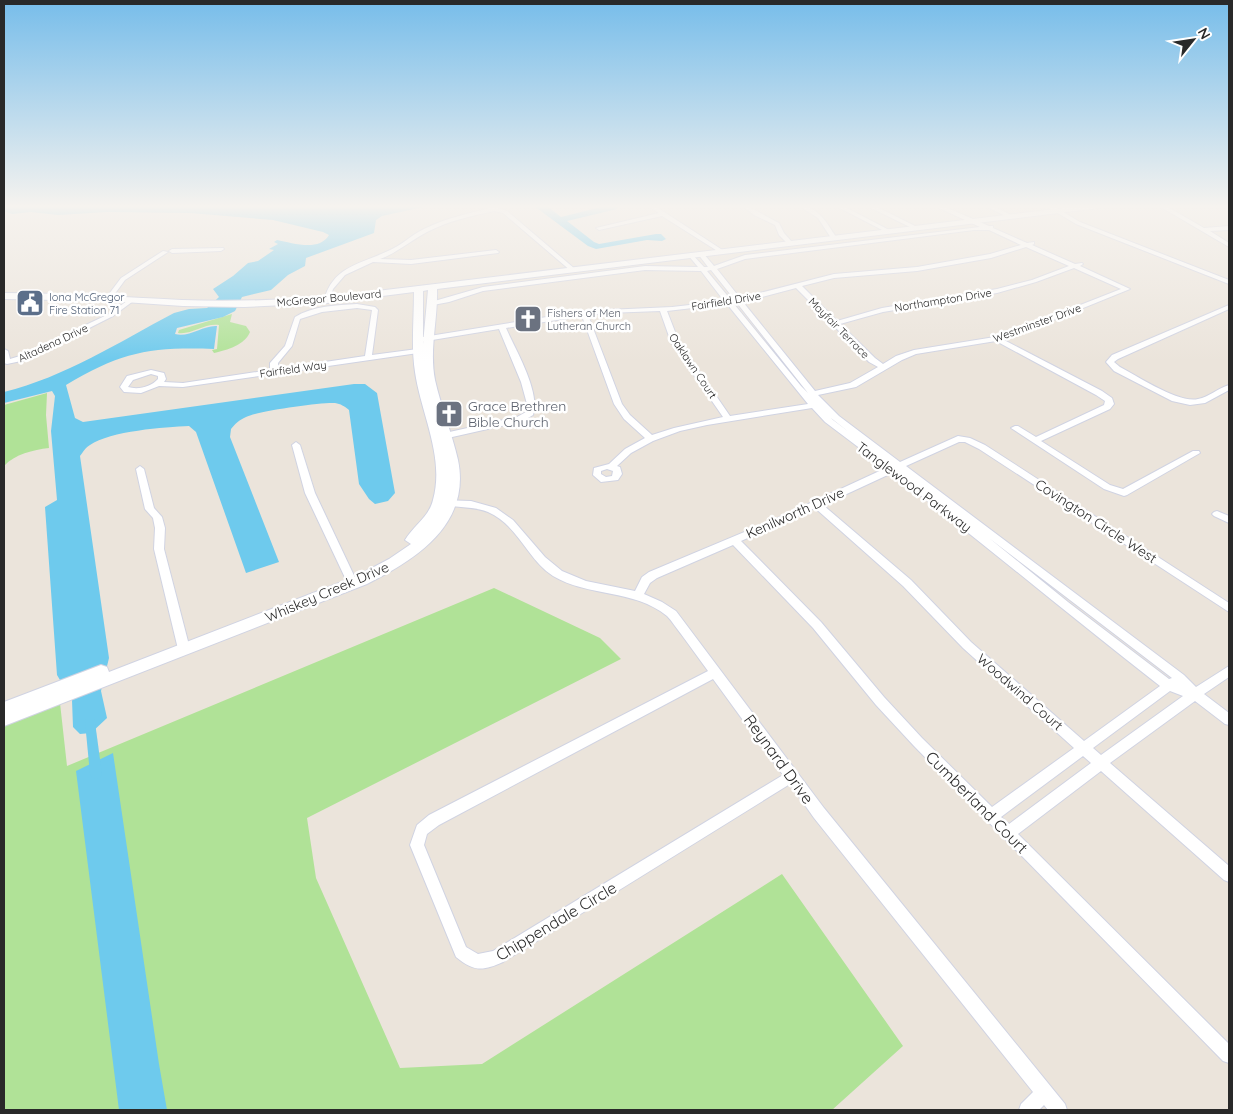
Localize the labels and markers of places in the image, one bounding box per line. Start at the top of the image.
public building icon: Iona McGregor Fire Station 71 [15,288,45,318]
place label: Iona McGregor Fire Station 71 [49,290,125,317]
church icon: Fishers of Men Lutheran Church [513,304,543,334]
place label: Fishers of Men Lutheran Church [547,306,631,333]
place label: Grace Brethren Bible Church [468,397,566,431]
church icon: Grace Brethren Bible Church [434,399,464,429]

